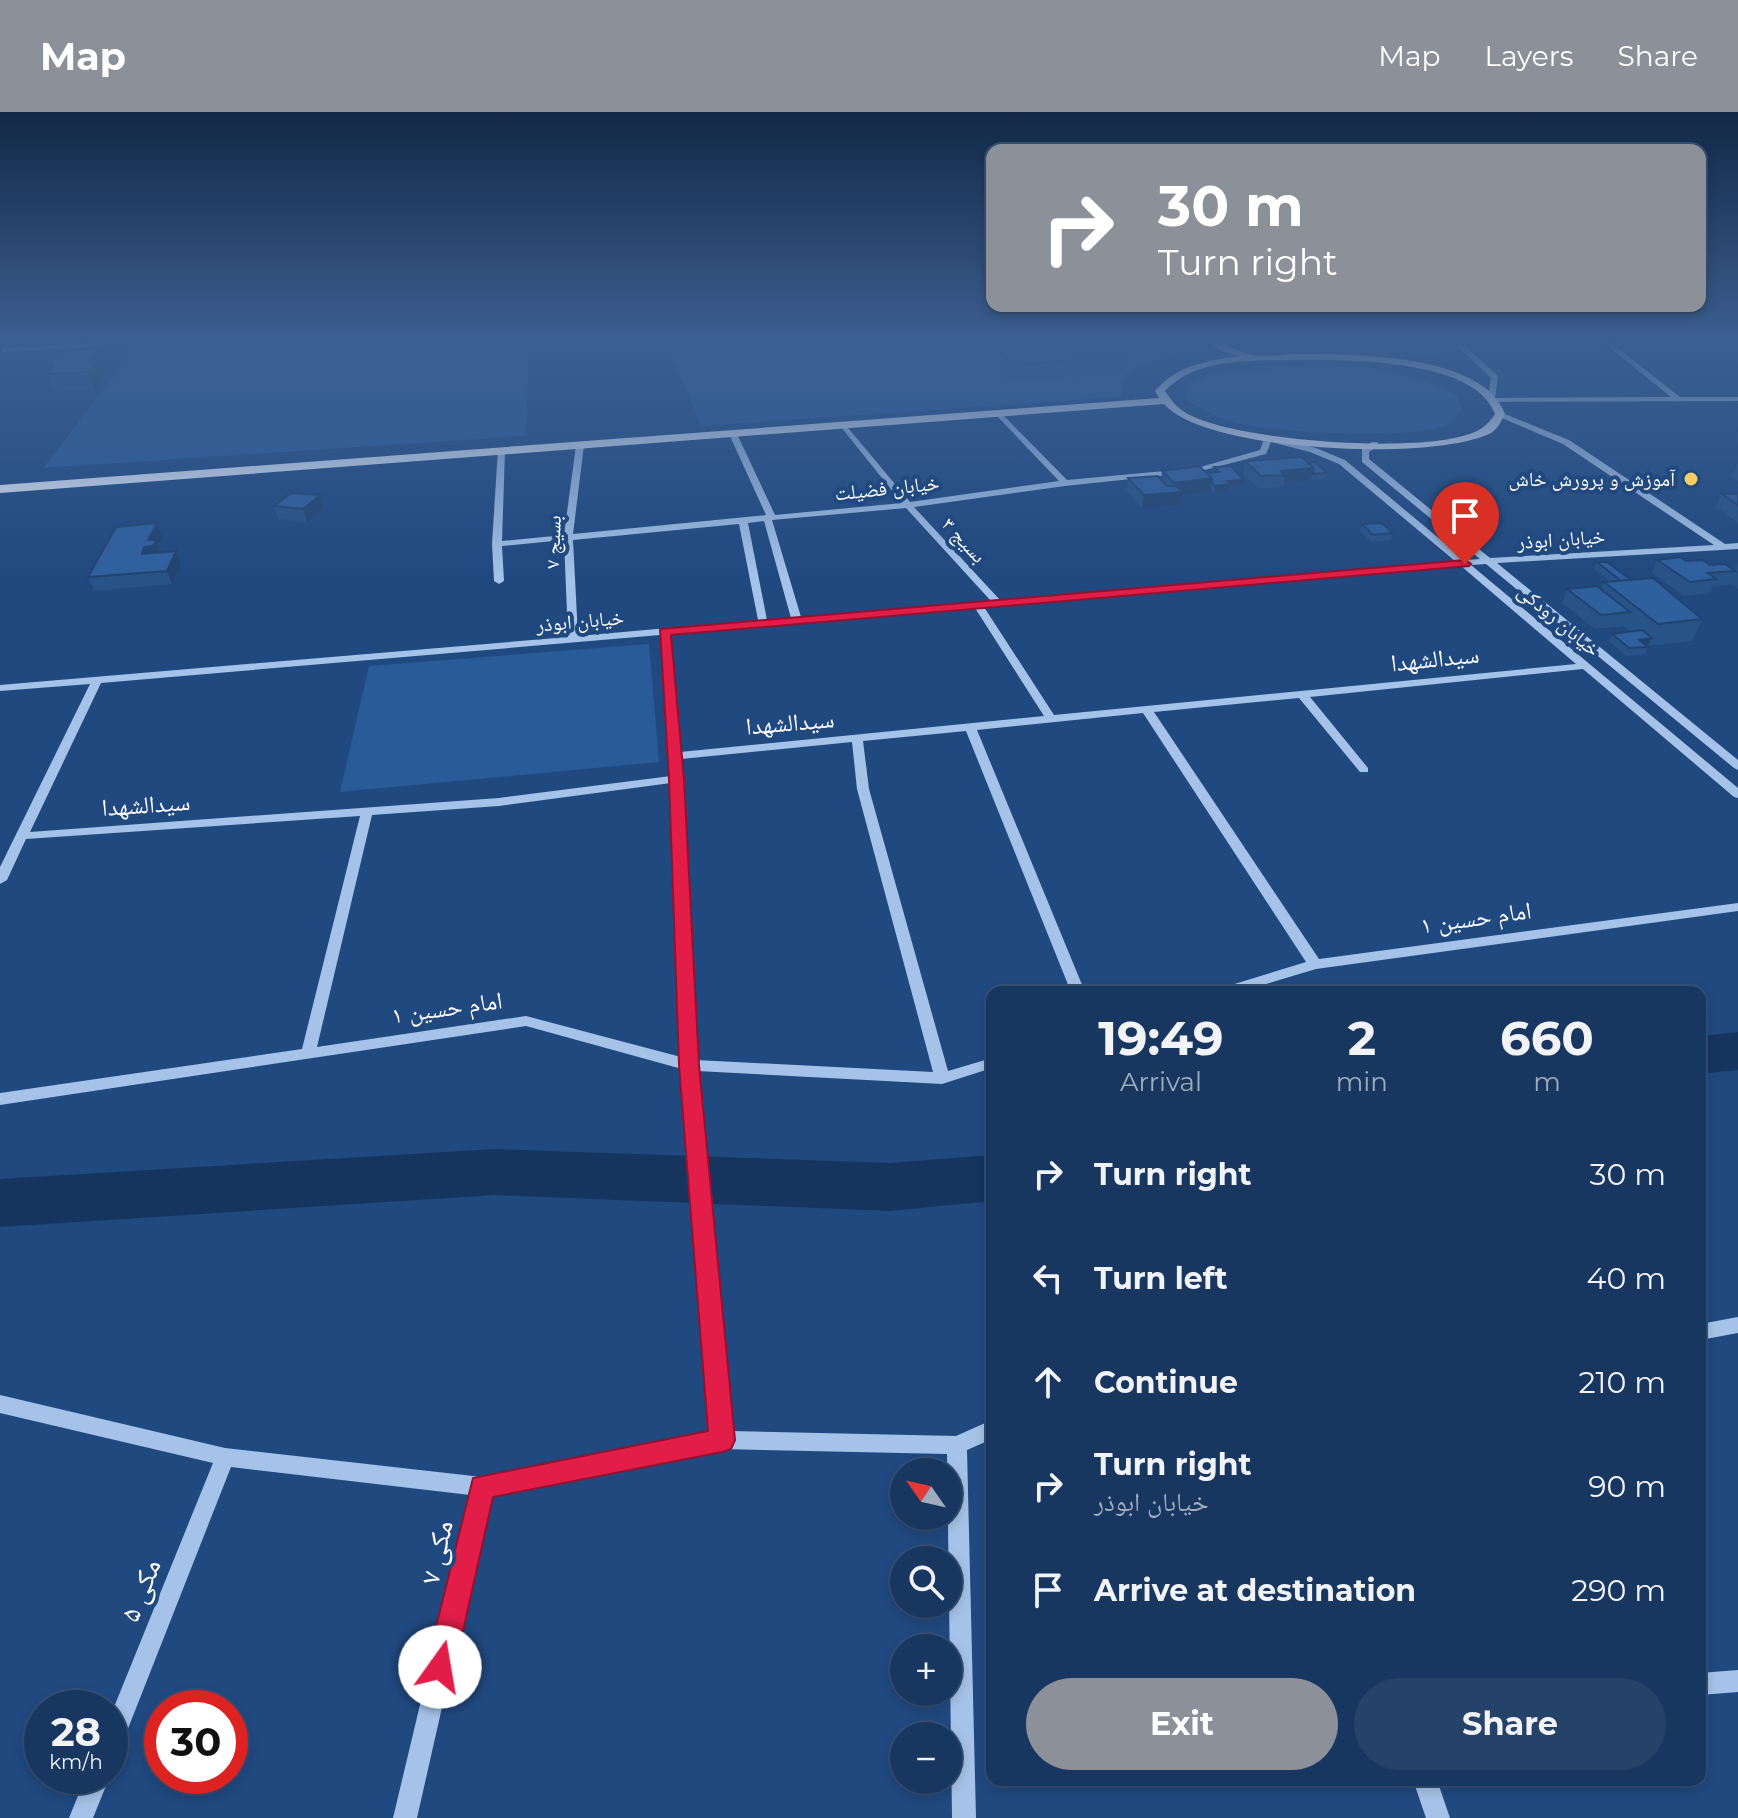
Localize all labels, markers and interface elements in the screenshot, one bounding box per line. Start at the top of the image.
text: Map [40,33,126,80]
text: Map [1378,39,1441,73]
text: Layers [1485,39,1574,73]
text: Share [1618,39,1698,73]
text: 30 m [1158,172,1304,240]
icon: right [1026,176,1130,280]
text: Turn right [1158,240,1338,284]
place label: آموزش و پرورش خاش [1508,467,1676,491]
marker: آموزش و پرورش خاش [1682,470,1700,488]
street label: خیابان فضیلت [834,471,941,505]
pin [1431,482,1499,564]
icon: arrive [1443,494,1487,538]
street label: بسیج ۳ [936,512,991,568]
street label: بسیج ۷ [540,515,567,569]
street label: خیابان ابوذر [1515,524,1606,554]
street label: خیابان رودکی [1513,579,1605,661]
street label: خیابان ابوذر [534,605,625,637]
street label: سیدالشهدا [1389,639,1481,678]
street label: سیدالشهدا [744,704,835,741]
street label: سیدالشهدا [101,787,191,822]
street label: امام حسین ۱ [1419,895,1534,942]
street label: امام حسین ۱ [390,985,505,1032]
text: 19:49 [1098,1009,1224,1067]
text: 2 [1348,1009,1376,1067]
text: 660 [1500,1009,1594,1067]
text: Arrival [1120,1066,1202,1098]
text: min [1336,1066,1388,1098]
text: m [1533,1066,1561,1098]
icon: right [1026,1152,1070,1196]
text: Turn right [1094,1156,1251,1193]
text: 30 m [1590,1156,1666,1193]
icon: left [1026,1256,1070,1300]
text: Turn left [1094,1260,1227,1297]
text: 40 m [1587,1260,1666,1297]
icon: ahead [1026,1360,1070,1404]
text: Continue [1094,1364,1238,1401]
text: 210 m [1579,1364,1666,1401]
text: Turn right [1094,1446,1251,1483]
north arrow [890,1458,962,1530]
map controls [890,1458,962,1794]
icon: right [1026,1464,1070,1508]
text: 90 m [1588,1468,1666,1505]
text: خیابان ابوذر [1094,1486,1209,1518]
street label: مکی ۷ [412,1517,461,1588]
button: search [890,1546,962,1618]
street label: مکی ۵ [112,1554,169,1627]
icon: arrive [1026,1568,1070,1612]
text: Arrive at destination [1094,1572,1416,1609]
text: 290 m [1571,1572,1666,1609]
position arrow [398,1625,482,1709]
button: + [890,1634,962,1706]
button: Exit [1026,1678,1338,1770]
button: Share [1354,1678,1666,1770]
speed limit sign: 30 [144,1690,248,1794]
text: 28 [51,1707,101,1756]
button: − [890,1722,962,1794]
text: km/h [49,1750,103,1774]

